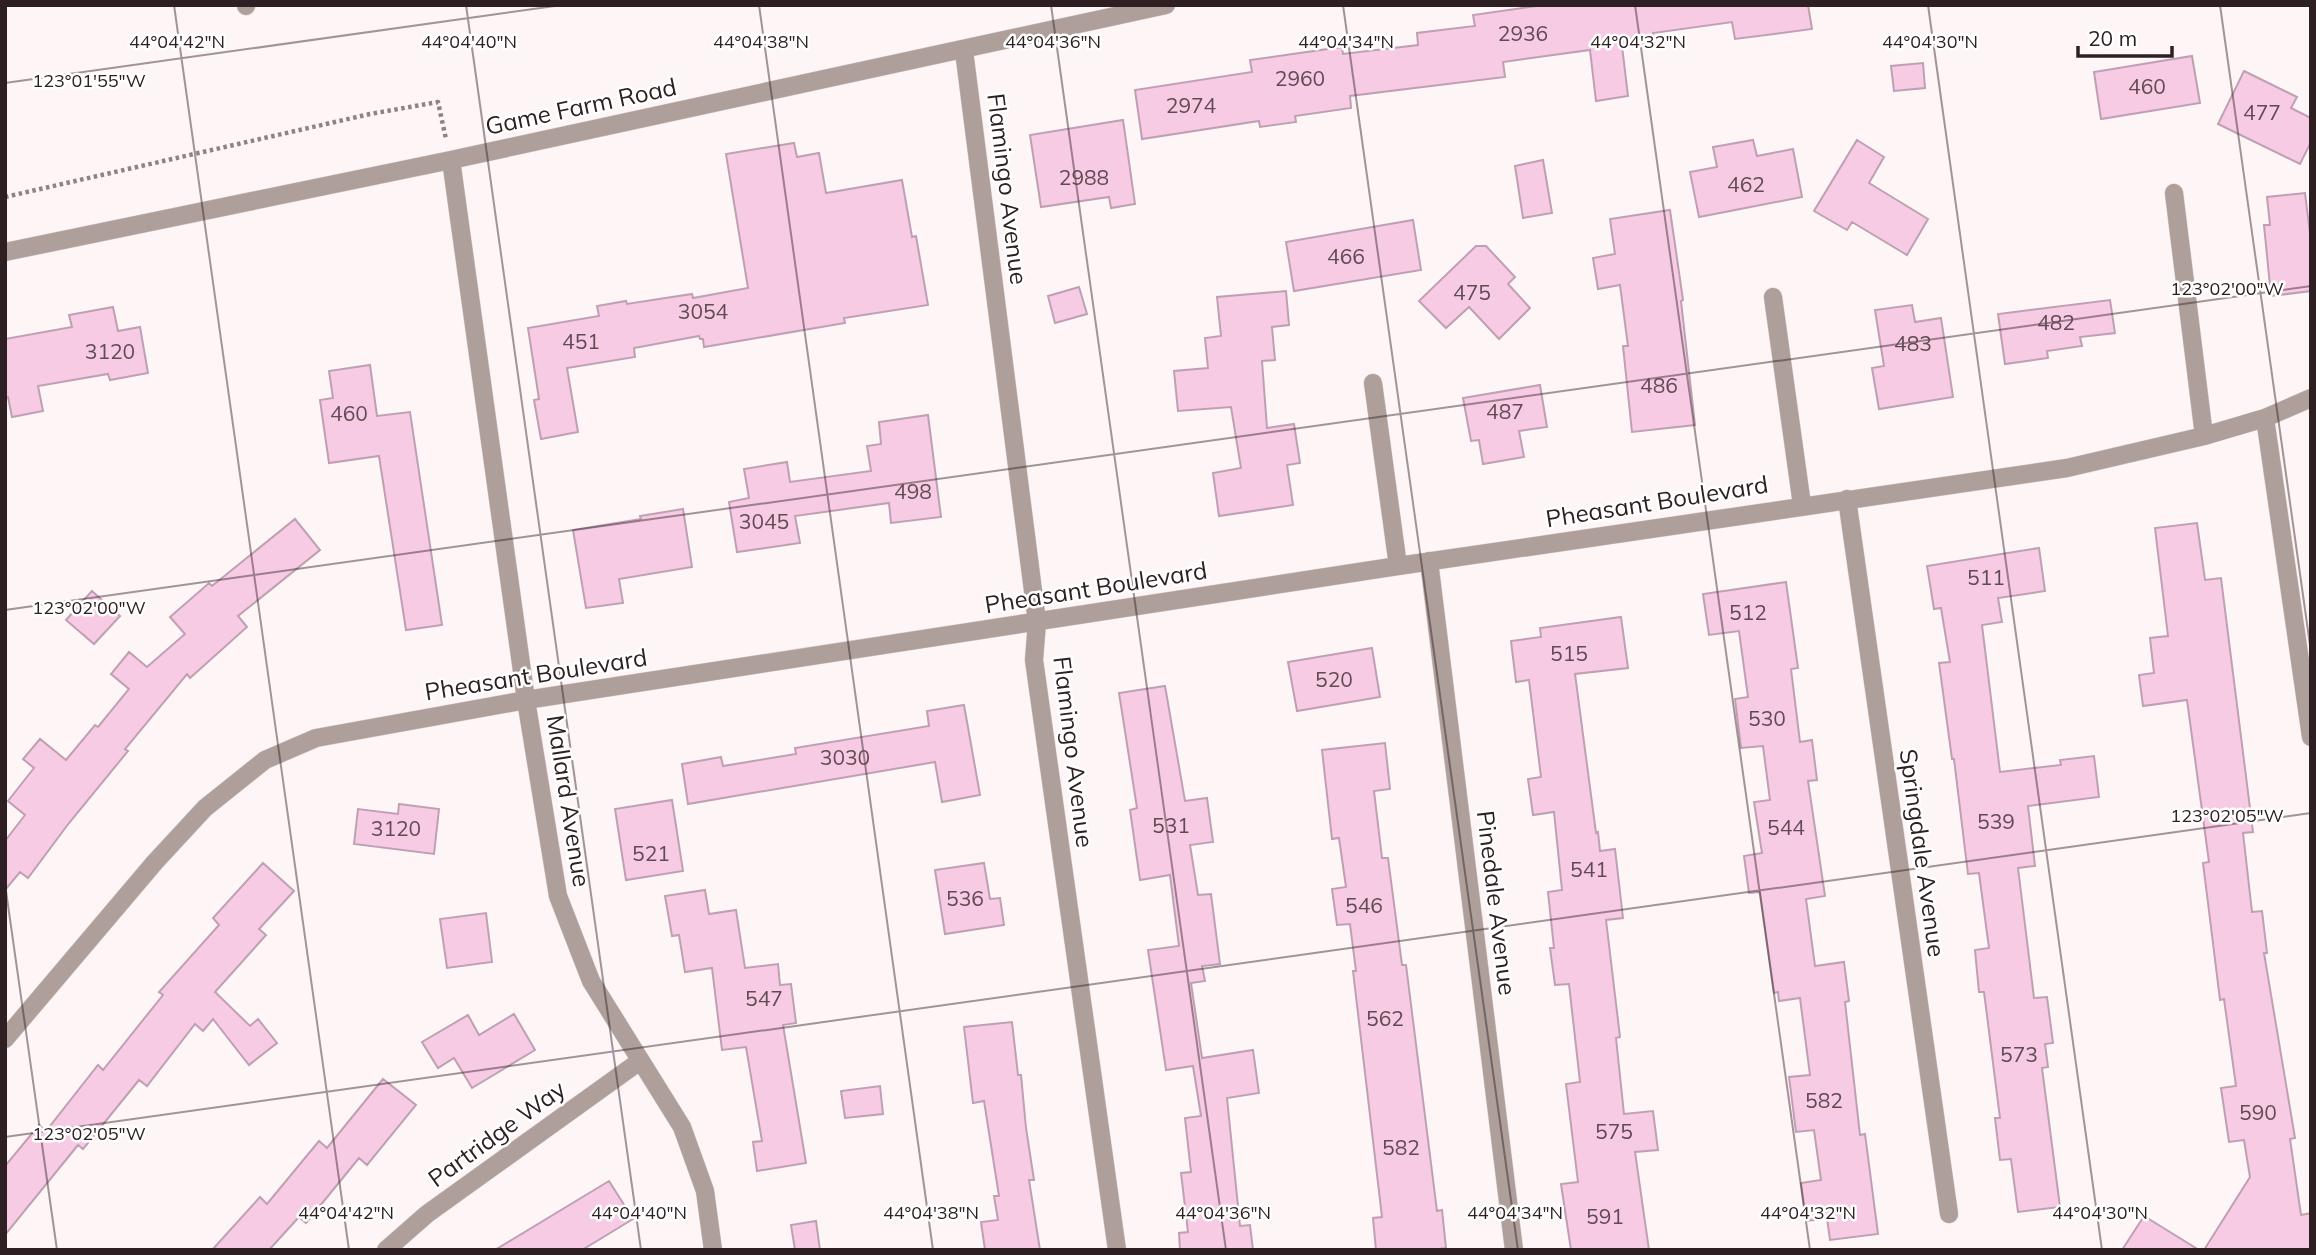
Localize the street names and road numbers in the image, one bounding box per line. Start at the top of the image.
street label: Game Farm Road [482,71,679,141]
street label: Flamingo Avenue [981,92,1035,286]
street label: Pheasant Boulevard [1544,469,1770,533]
street label: Pheasant Boulevard [983,555,1209,619]
street label: Pheasant Boulevard [423,642,649,706]
street label: Flamingo Avenue [1047,655,1101,849]
street label: Mallard Avenue [541,713,597,889]
street label: Springdale Avenue [1894,747,1952,959]
street label: Pinedale Avenue [1471,809,1523,997]
street label: Partridge Way [422,1073,571,1193]

